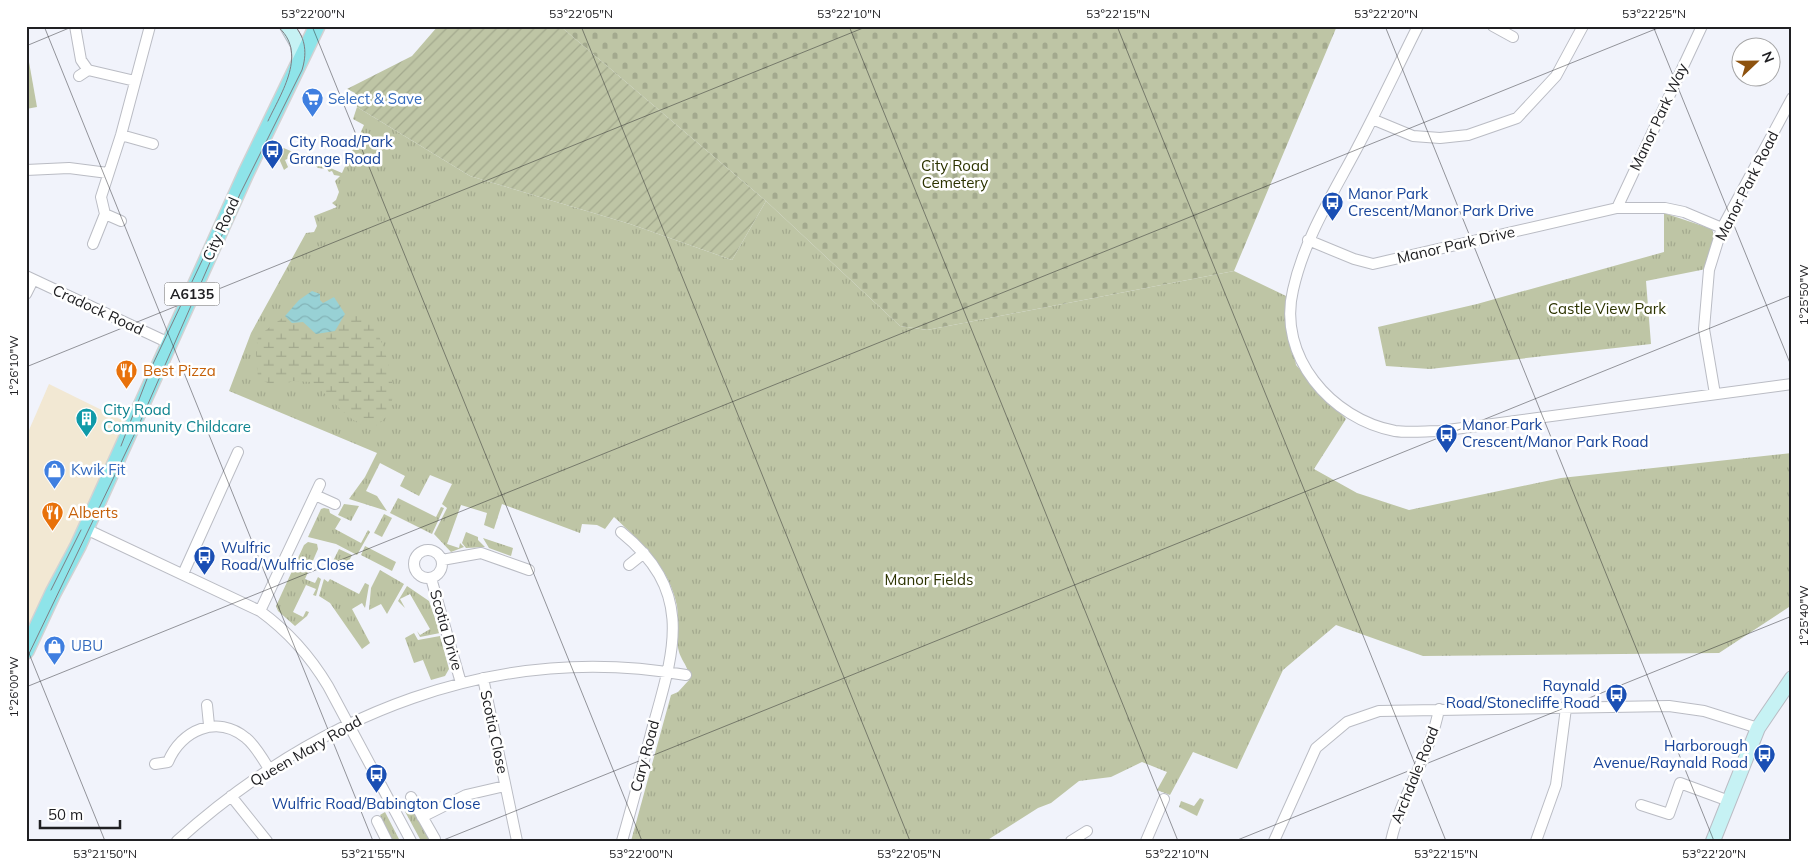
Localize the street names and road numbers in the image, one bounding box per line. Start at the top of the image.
street label: Manor Park Way [1625,60,1692,174]
street label: Manor Park Road [1711,128,1782,244]
street label: City Road [198,194,243,264]
street label: Manor Park Drive [1395,222,1517,267]
street label: Cradock Road [50,280,147,339]
road number: A6135 [164,282,220,306]
street label: Scotia Drive [426,587,467,672]
street label: Scotia Close [476,688,513,775]
street label: Queen Mary Road [247,711,365,790]
street label: Cary Road [626,718,663,794]
street label: Archdale Road [1386,723,1443,826]

